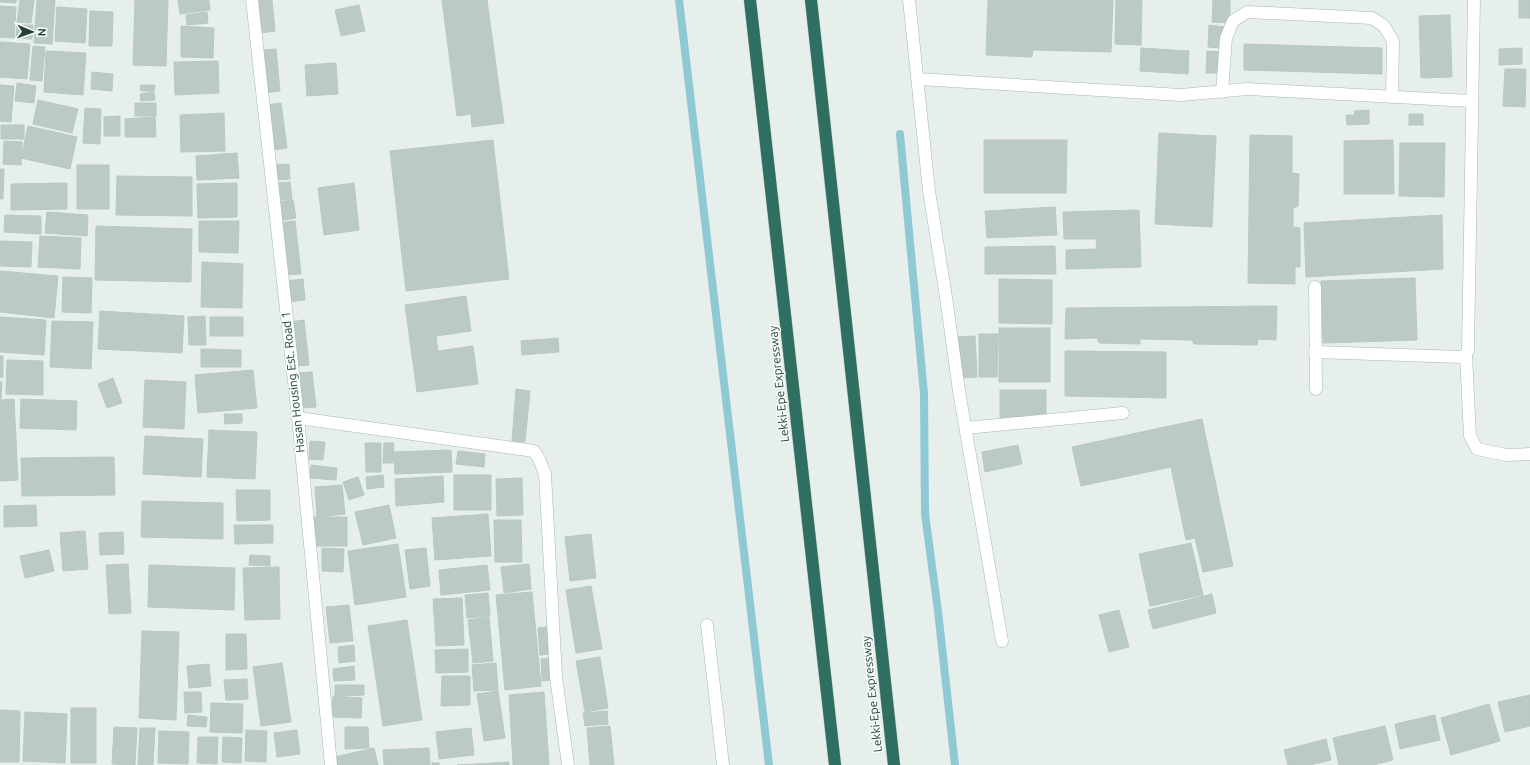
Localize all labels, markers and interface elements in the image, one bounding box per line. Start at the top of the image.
north arrow [12,12,52,52]
text: N [36,28,48,37]
street label: Hasan Housing Est. Road 1 [279,311,306,453]
street label: Lekki-Epe Expressway [766,325,791,443]
street label: Lekki-Epe Expressway [859,635,884,753]

